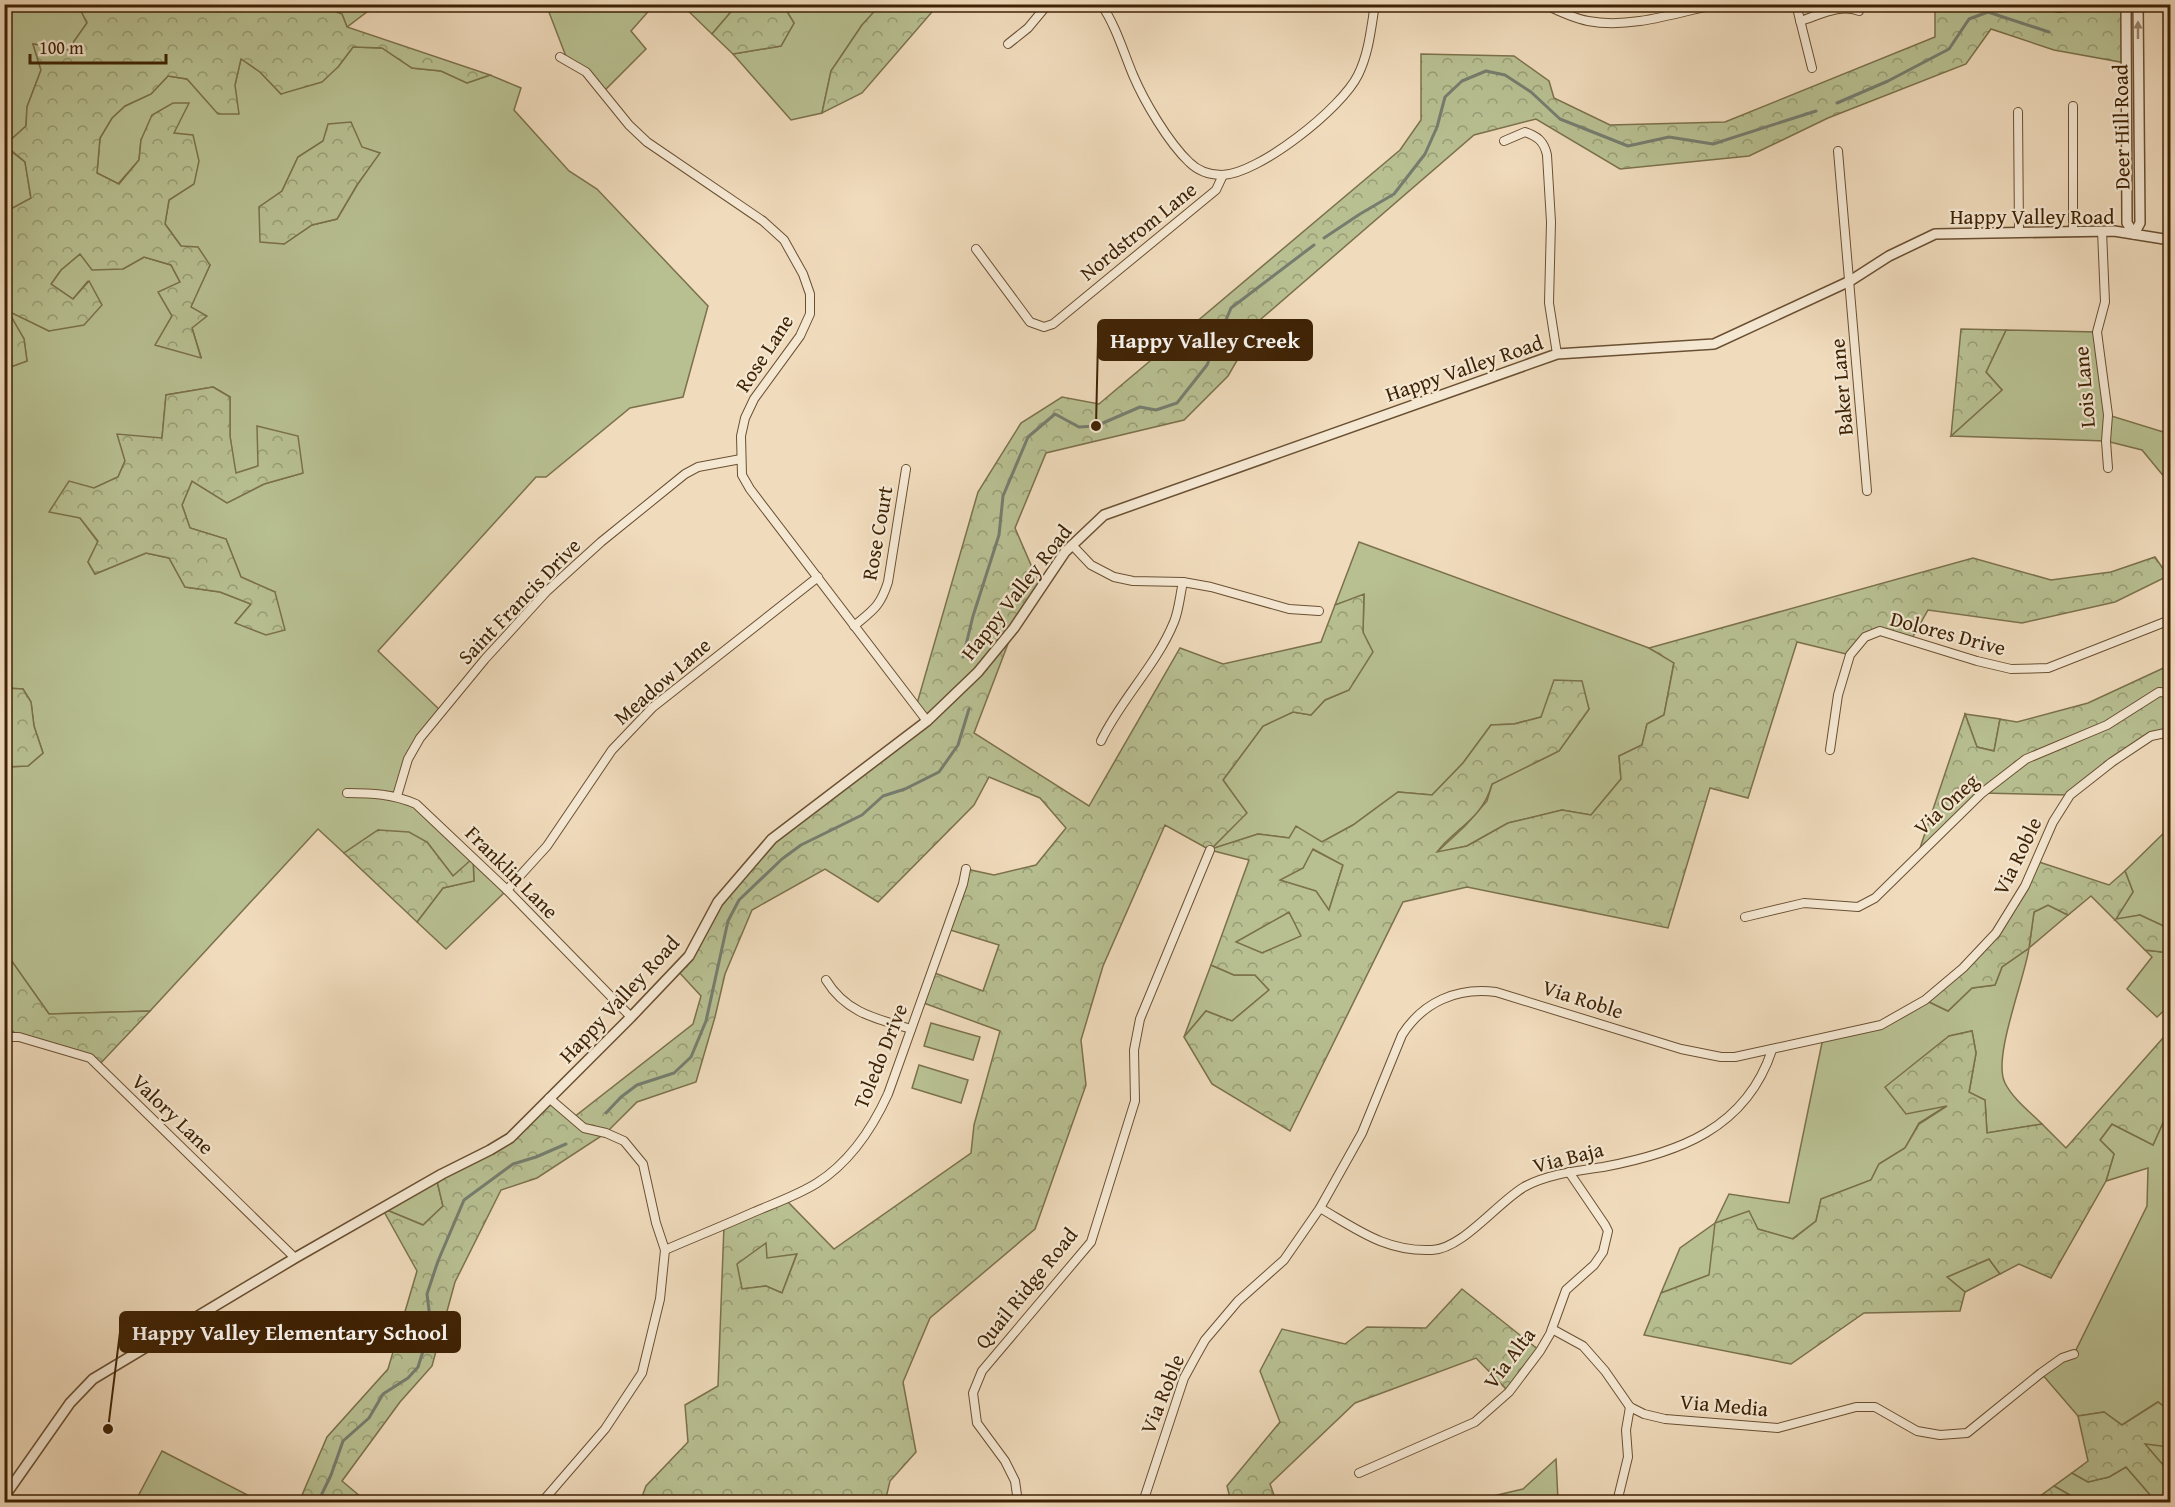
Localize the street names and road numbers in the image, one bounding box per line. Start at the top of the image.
street label: Deer Hill Road [2104,63,2138,190]
street label: Nordstrom Lane [1073,174,1203,288]
street label: Happy Valley Road [1950,201,2115,232]
street label: Rose Lane [727,308,801,398]
street label: Happy Valley Road [1381,326,1548,409]
street label: Baker Lane [1821,337,1861,437]
street label: Lois Lane [2065,345,2103,429]
street label: Rose Court [853,483,901,583]
street label: Happy Valley Road [953,517,1079,666]
street label: Saint Francis Drive [450,531,588,671]
street label: Dolores Drive [1887,603,2009,663]
street label: Meadow Lane [607,630,718,732]
street label: Via Oneg [1907,765,1986,842]
street label: Via Roble [1985,811,2049,900]
street label: Franklin Lane [458,818,566,926]
street label: Happy Valley Road [551,928,687,1070]
street label: Via Roble [1538,971,1628,1027]
street label: Toledo Drive [845,999,915,1113]
street label: Valory Lane [125,1067,221,1162]
street label: Via Baja [1530,1133,1607,1181]
street label: Quail Ridge Road [967,1220,1085,1355]
street label: Via Alta [1476,1321,1543,1395]
street label: Via Roble [1132,1349,1192,1439]
street label: Via Media [1679,1386,1769,1424]

